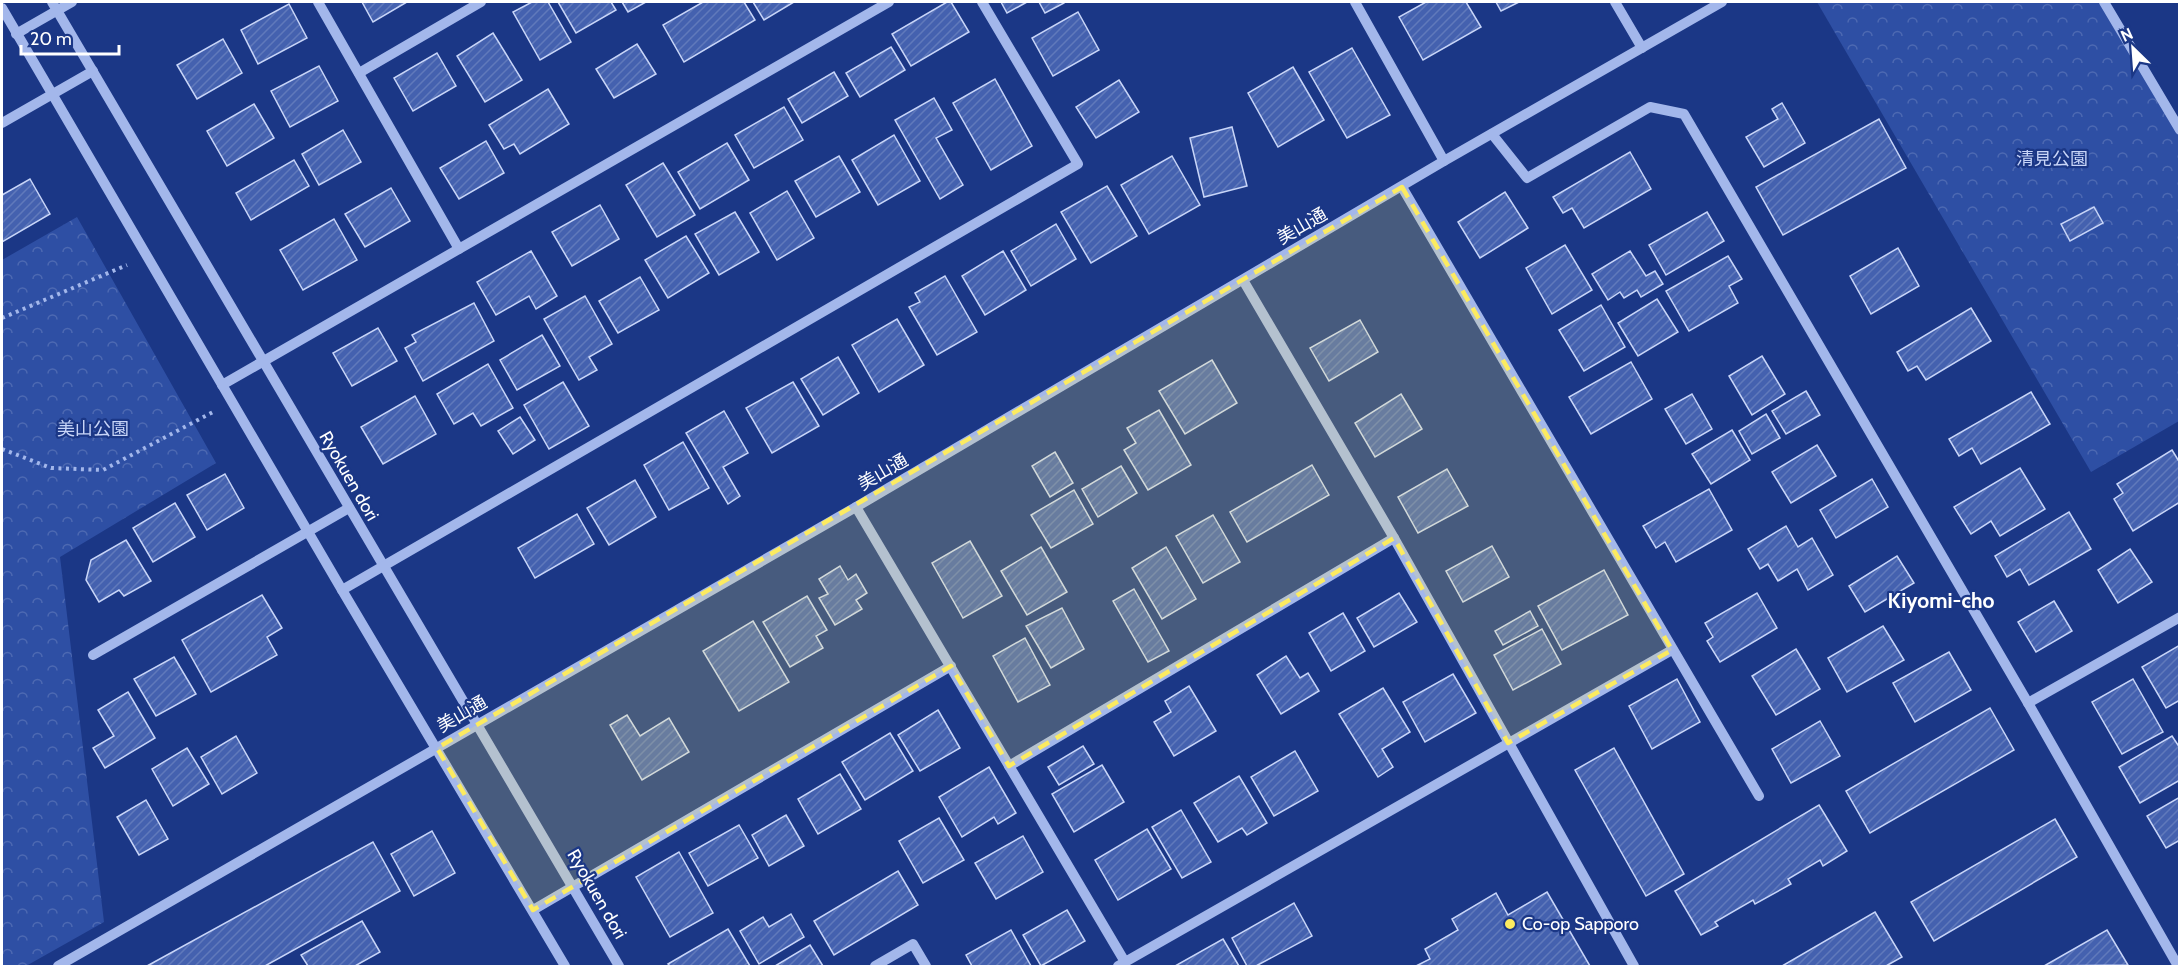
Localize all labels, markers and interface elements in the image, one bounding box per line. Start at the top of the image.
scale bar [21,18,118,56]
north arrow [2103,18,2163,78]
text: N [2118,24,2136,46]
text: 20 m [30,28,72,50]
park label: 清見公園 [2016,148,2088,170]
street label: 美山通 [1273,203,1331,249]
park label: 美山公園 [57,418,129,440]
street label: Ryokuen dori [315,427,383,525]
street label: 美山通 [854,449,912,495]
district label: Kiyomi-cho [1888,588,1995,613]
street label: 美山通 [433,691,491,737]
street label: Ryokuen dori [563,845,631,943]
place label: Co-op Sapporo [1522,913,1639,935]
marker: Co-op Sapporo [1503,917,1517,931]

